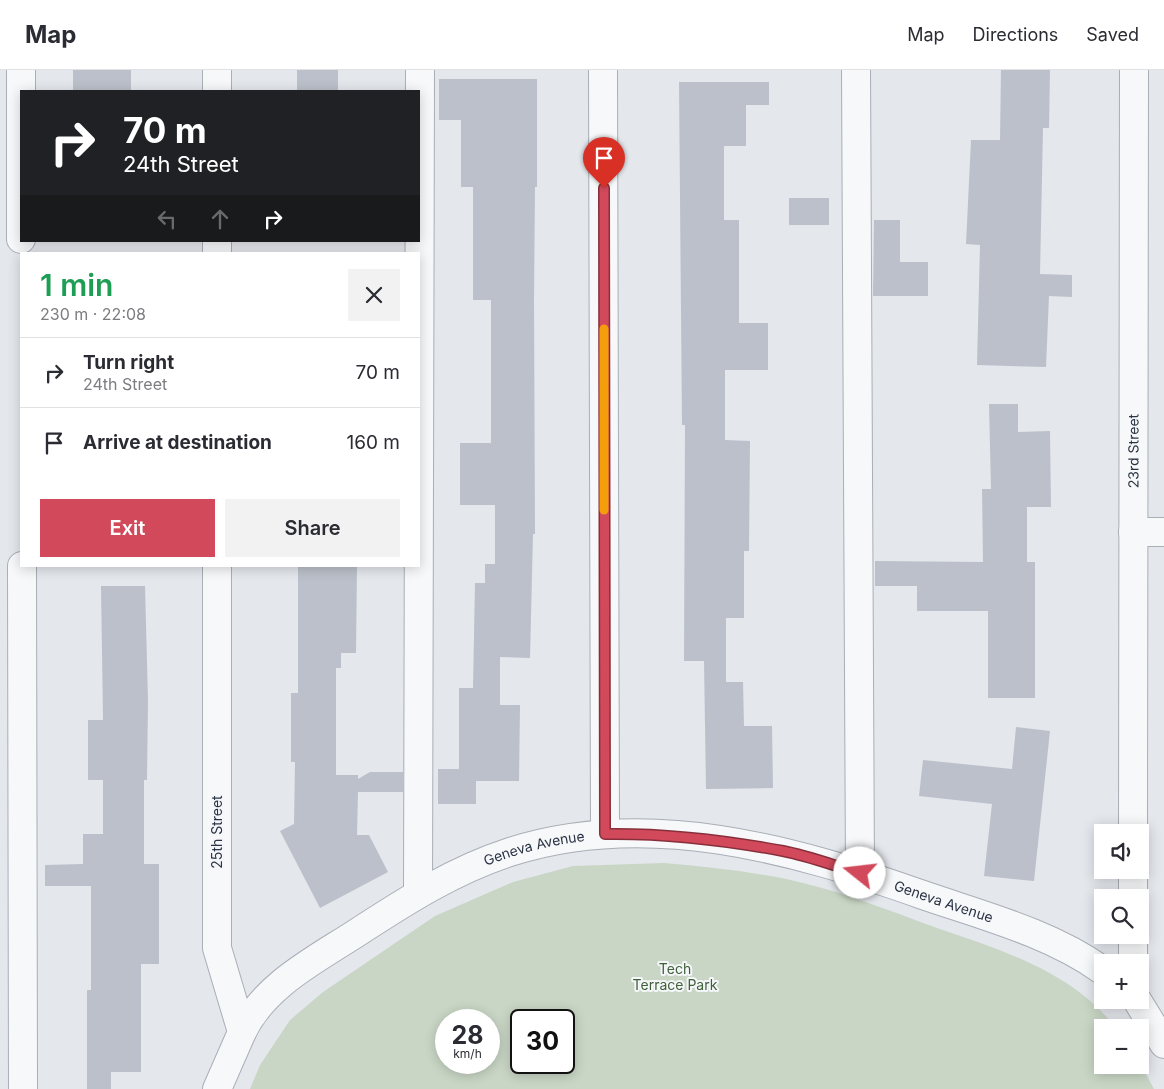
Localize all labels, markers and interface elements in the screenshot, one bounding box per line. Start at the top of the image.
text: Map [25,20,76,49]
text: Map [907,24,945,45]
text: Directions [973,24,1058,45]
text: Saved [1086,24,1139,45]
text: 70 m [123,109,207,151]
icon: right [40,110,105,175]
pin [583,137,625,188]
icon: arrive [590,144,618,172]
text: 24th Street [123,151,239,177]
icon: left [153,205,181,233]
icon: ahead [206,205,234,233]
icon: right [259,205,287,233]
text: 1 min [40,267,113,303]
button: close [348,269,400,321]
text: 230 m · 22:08 [40,304,146,324]
text: Turn right [83,351,174,374]
icon: right [40,359,68,387]
text: 70 m [356,361,400,384]
text: 24th Street [83,374,167,394]
street label: 23rd Street [1124,413,1142,488]
icon: arrive [40,429,68,457]
text: Arrive at destination [83,431,272,454]
text: 160 m [347,431,400,454]
button: Exit [40,499,215,557]
button: Share [225,499,400,557]
street label: 25th Street [208,795,225,869]
map controls [1094,824,1149,1074]
button: sound [1094,824,1149,879]
street label: Geneva Avenue [481,827,585,869]
position arrow [833,846,885,898]
street label: Geneva Avenue [892,877,996,926]
button: search [1094,889,1149,944]
button: + [1094,954,1149,1009]
park label: Tech Terrace Park [633,960,718,993]
speed limit sign: 30 [510,1009,575,1074]
button: − [1094,1019,1149,1074]
text: 28 [451,1020,484,1050]
text: km/h [453,1046,482,1061]

